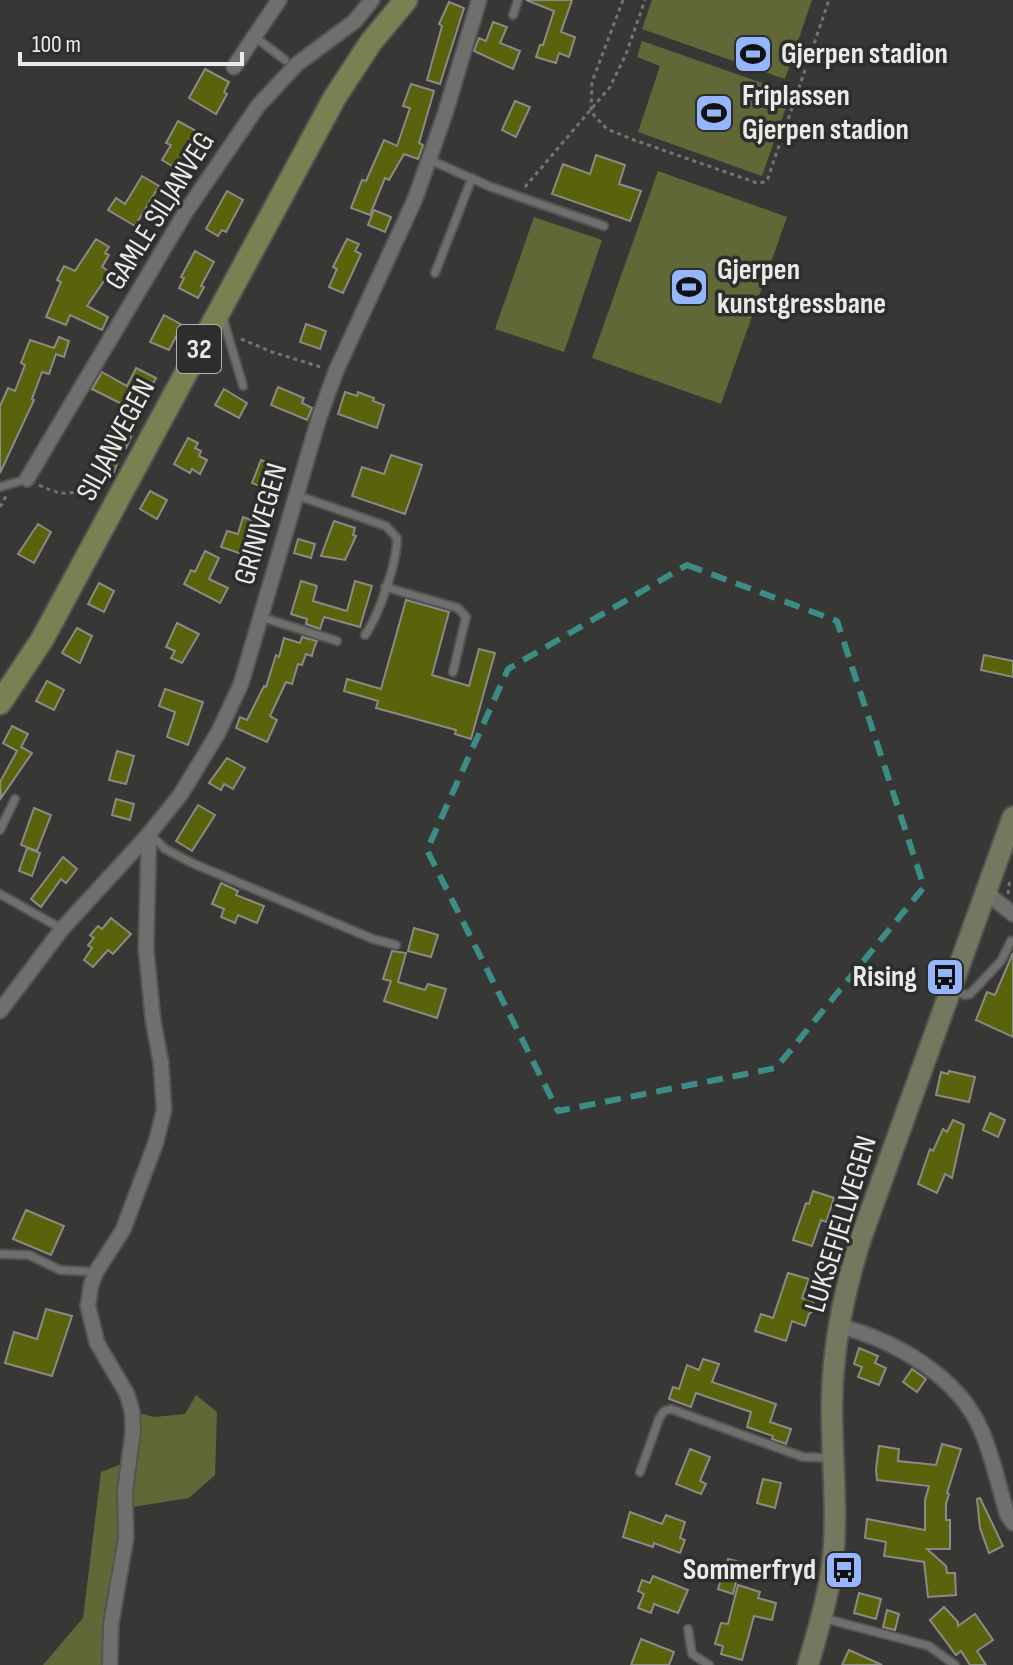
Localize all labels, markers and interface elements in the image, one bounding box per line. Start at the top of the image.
scale bar [20,16,242,66]
text: 100 m [32,30,81,59]
sports icon: Gjerpen stadion [732,33,774,75]
place label: Gjerpen stadion [781,36,948,72]
place label: Friplassen Gjerpen stadion [742,78,909,148]
sports icon: Friplassen Gjerpen stadion [693,92,735,134]
street label: GAMLE SILJANVEG [97,126,223,296]
place label: Gjerpen kunstgressbane [717,252,886,322]
sports icon: Gjerpen kunstgressbane [668,266,710,308]
road number: 32 [177,325,221,373]
street label: SILJANVEGEN [69,373,163,507]
street label: GRINIVEGEN [227,459,295,589]
bus stop icon: Rising [924,956,966,998]
place label: Rising [853,959,917,995]
street label: LUKSEFJELLVEGEN [797,1131,885,1317]
bus stop icon: Sommerfryd [823,1549,865,1591]
place label: Sommerfryd [683,1552,816,1588]

